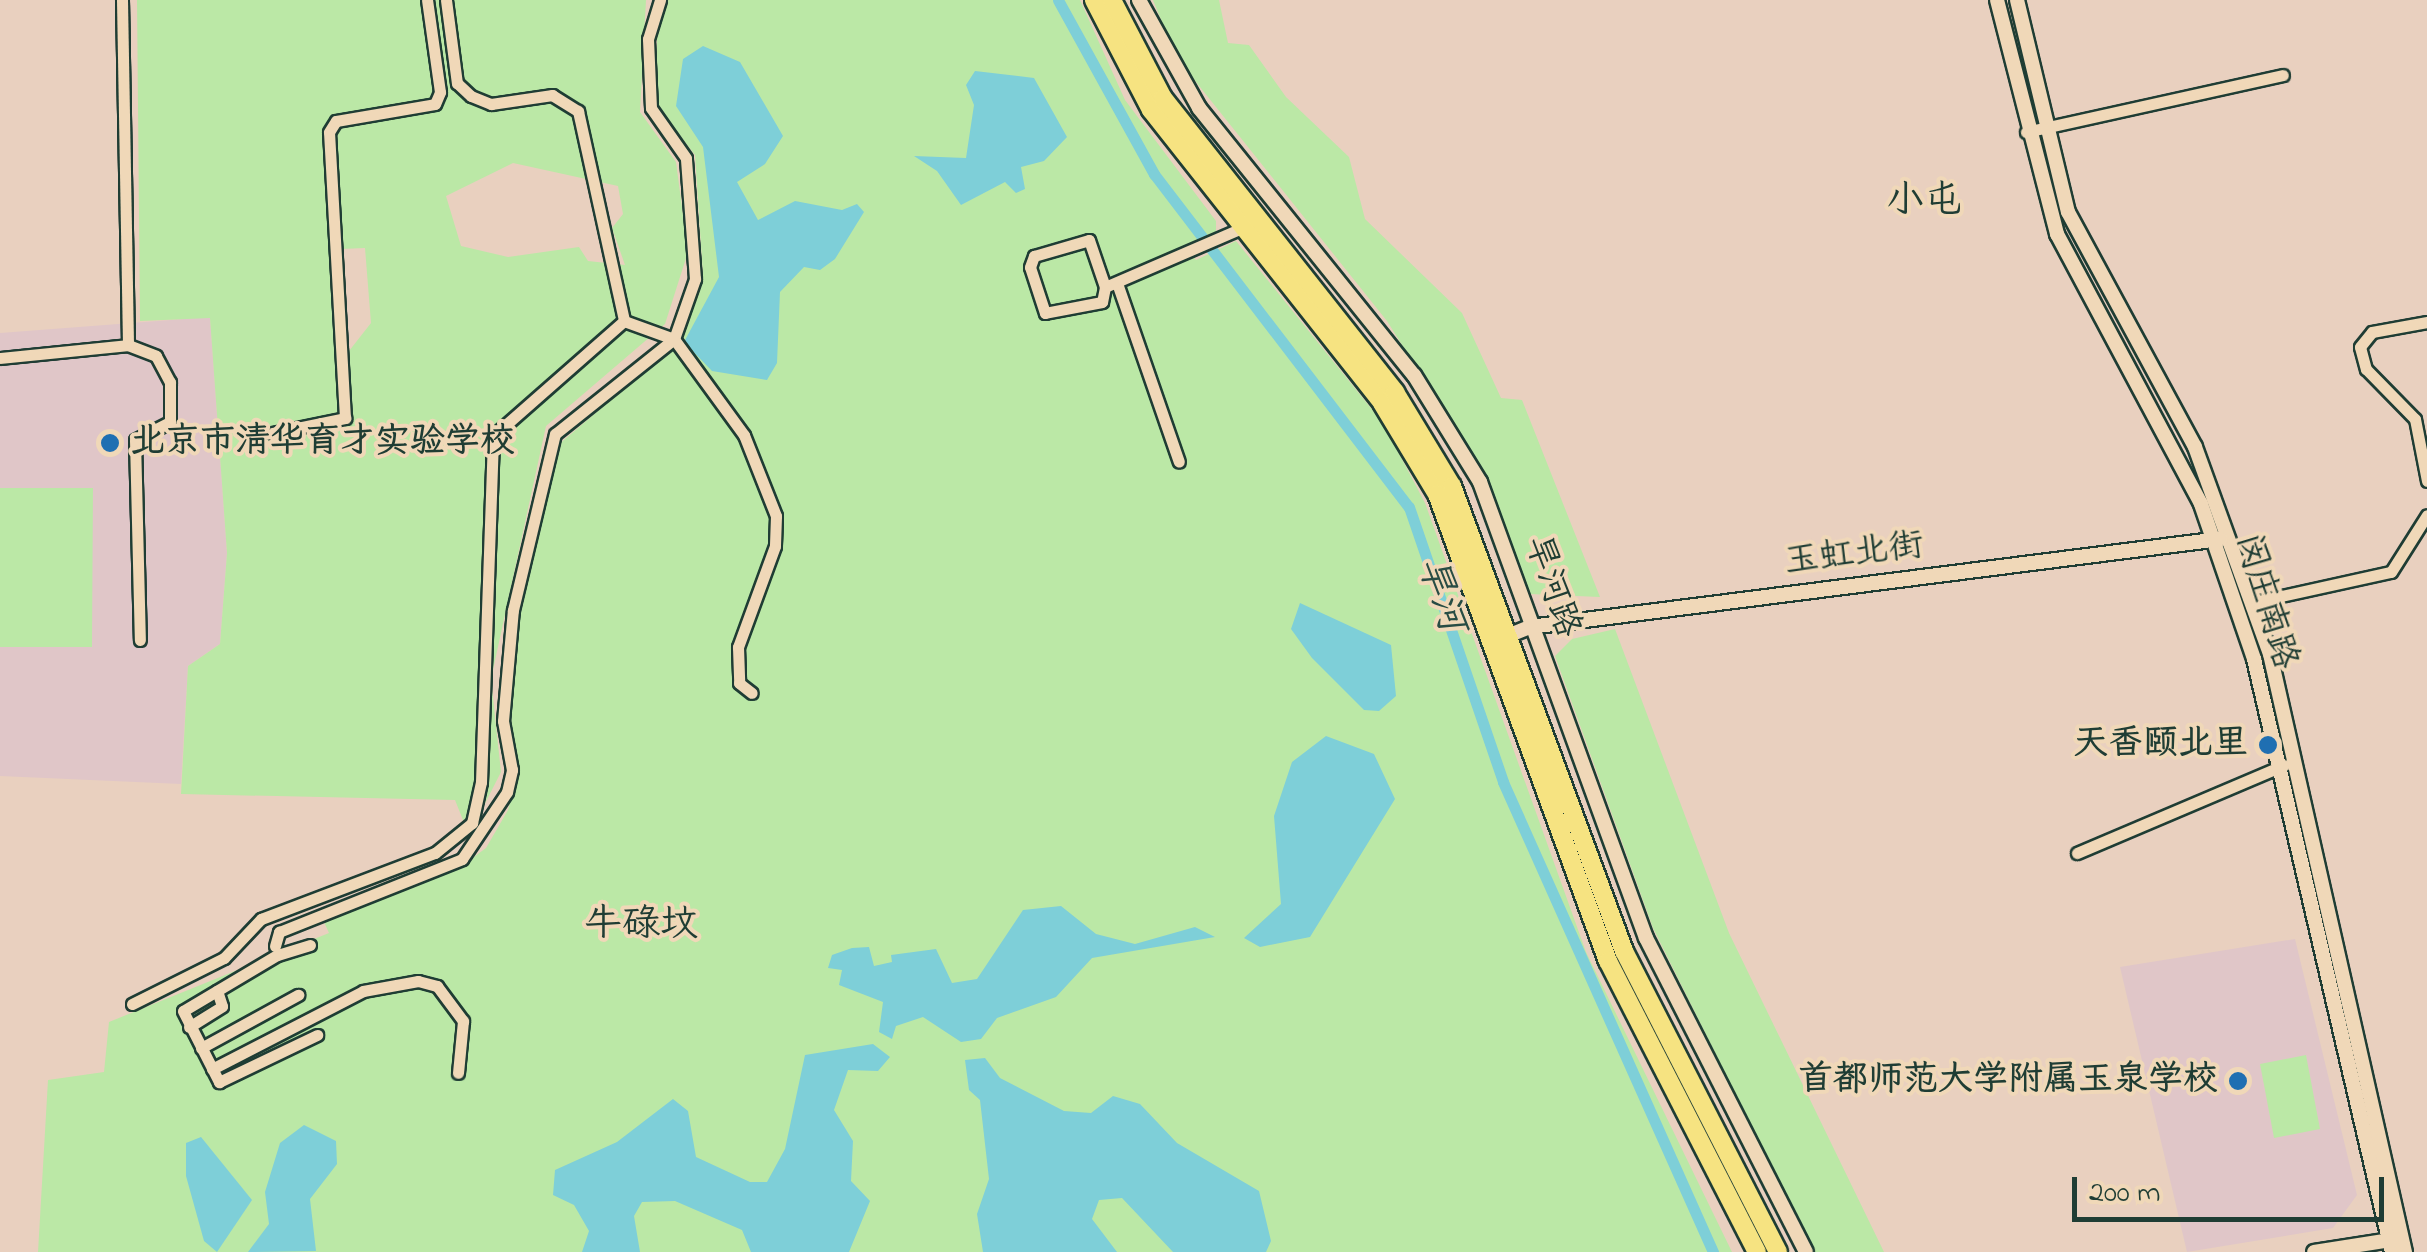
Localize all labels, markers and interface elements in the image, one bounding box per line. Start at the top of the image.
district label: 小屯 [1886,180,1962,226]
place label: 北京市清华育才实验学校 [130,422,515,464]
marker: 北京市清华育才实验学校 [99,432,121,454]
street label: 玉虹北街 [1782,526,1926,584]
street label: 闵庄南路 [2224,529,2306,675]
street label: 旱河路 [1514,531,1588,643]
water label: 旱河 [1405,552,1473,638]
place label: 天香颐北里 [2073,724,2248,766]
marker: 天香颐北里 [2257,734,2279,756]
district label: 牛碌坟 [584,904,698,950]
place label: 首都师范大学附属玉泉学校 [1798,1060,2218,1102]
marker: 首都师范大学附属玉泉学校 [2227,1070,2249,1092]
scale bar [2077,1157,2390,1219]
text: 200 m [2089,1172,2161,1216]

